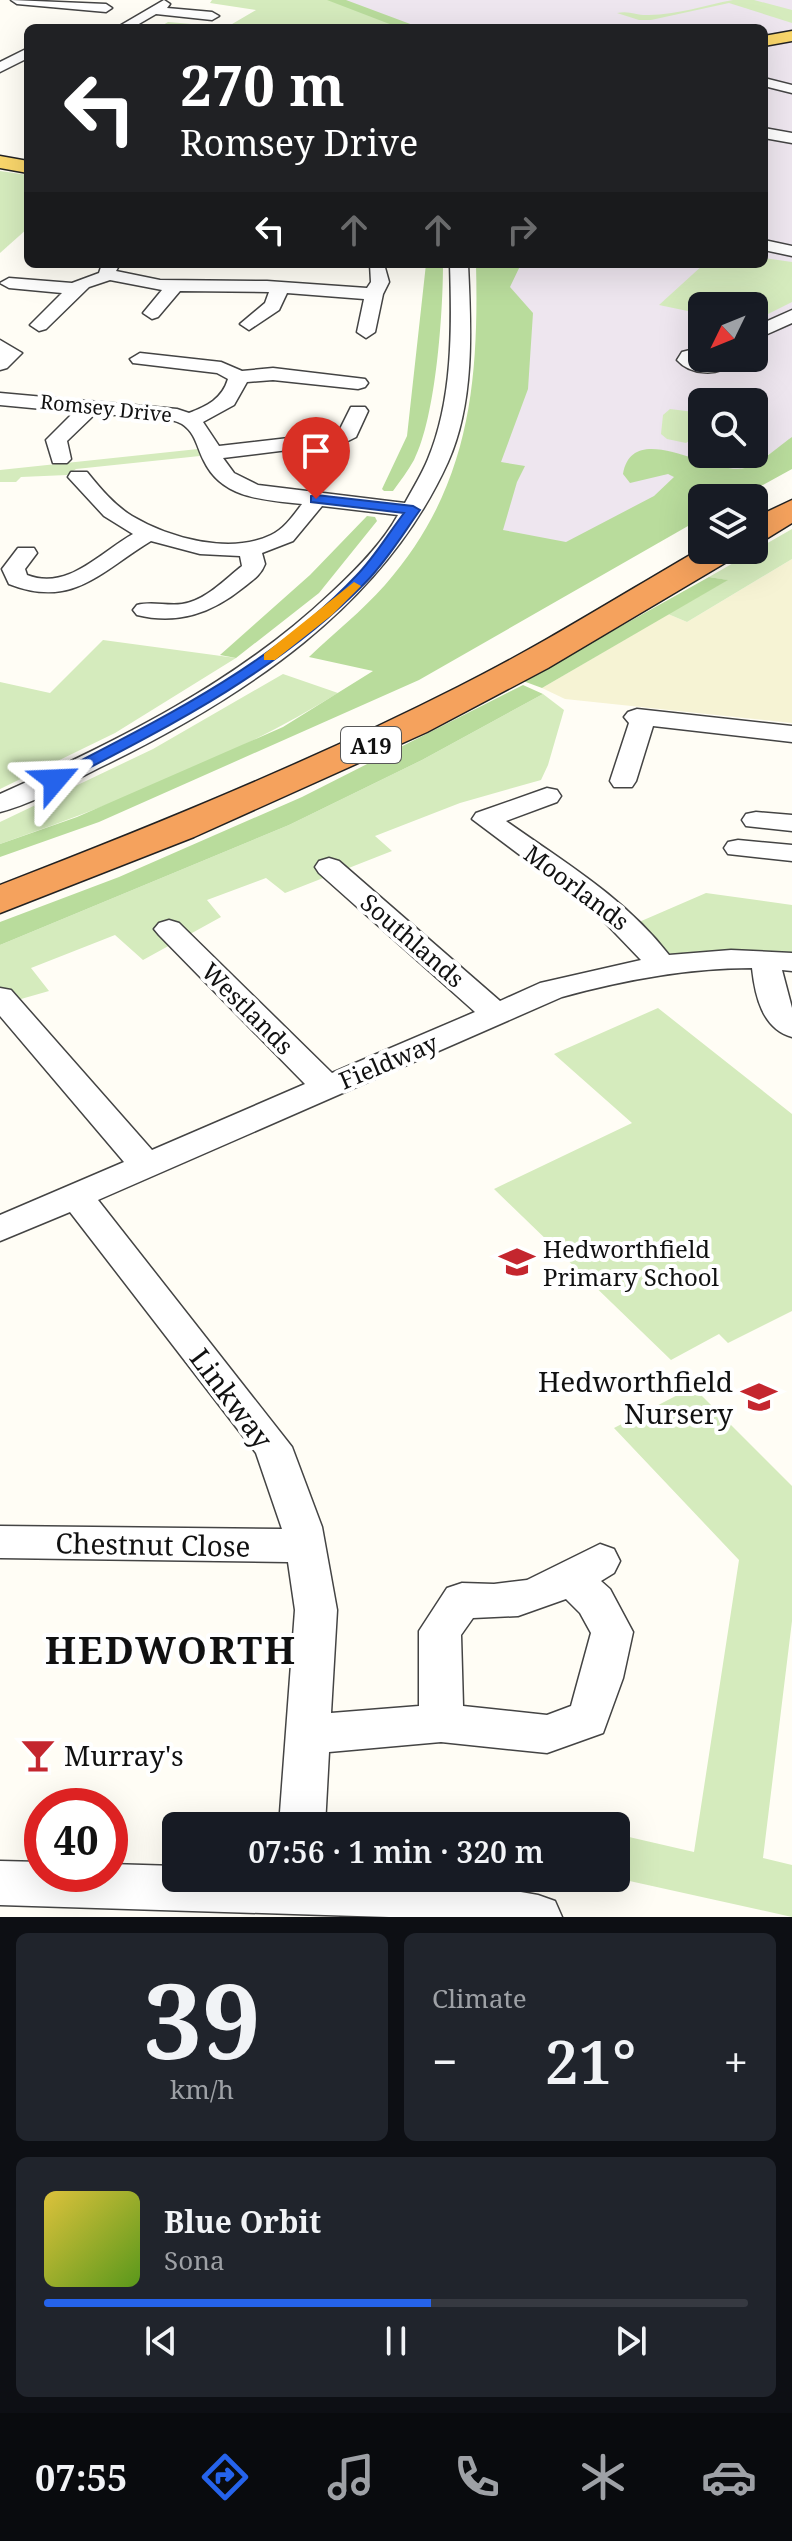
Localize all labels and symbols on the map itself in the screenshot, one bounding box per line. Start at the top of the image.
north arrow [688,292,768,372]
street label: Romsey Drive [39,388,173,428]
pin [282,417,350,499]
road number: A19 [341,727,401,763]
position arrow [13,738,97,822]
street label: Moorlands [518,837,636,937]
street label: Southlands [354,886,472,994]
street label: Westlands [195,955,301,1061]
street label: Fieldway [334,1025,443,1097]
place label: Hedworthfield Primary School [543,1232,720,1293]
school or university icon: Hedworthfield Primary School [498,1243,536,1281]
street label: Linkway [182,1340,282,1456]
place label: Hedworthfield Nursery [538,1362,733,1432]
school or university icon: Hedworthfield Nursery [740,1378,778,1416]
street label: Chestnut Close [55,1523,251,1565]
district label: HEDWORTH [45,1623,297,1675]
bar icon: Murray's [19,1736,57,1774]
place label: Murray's [64,1736,184,1774]
speed limit sign: 40 [24,1788,128,1892]

